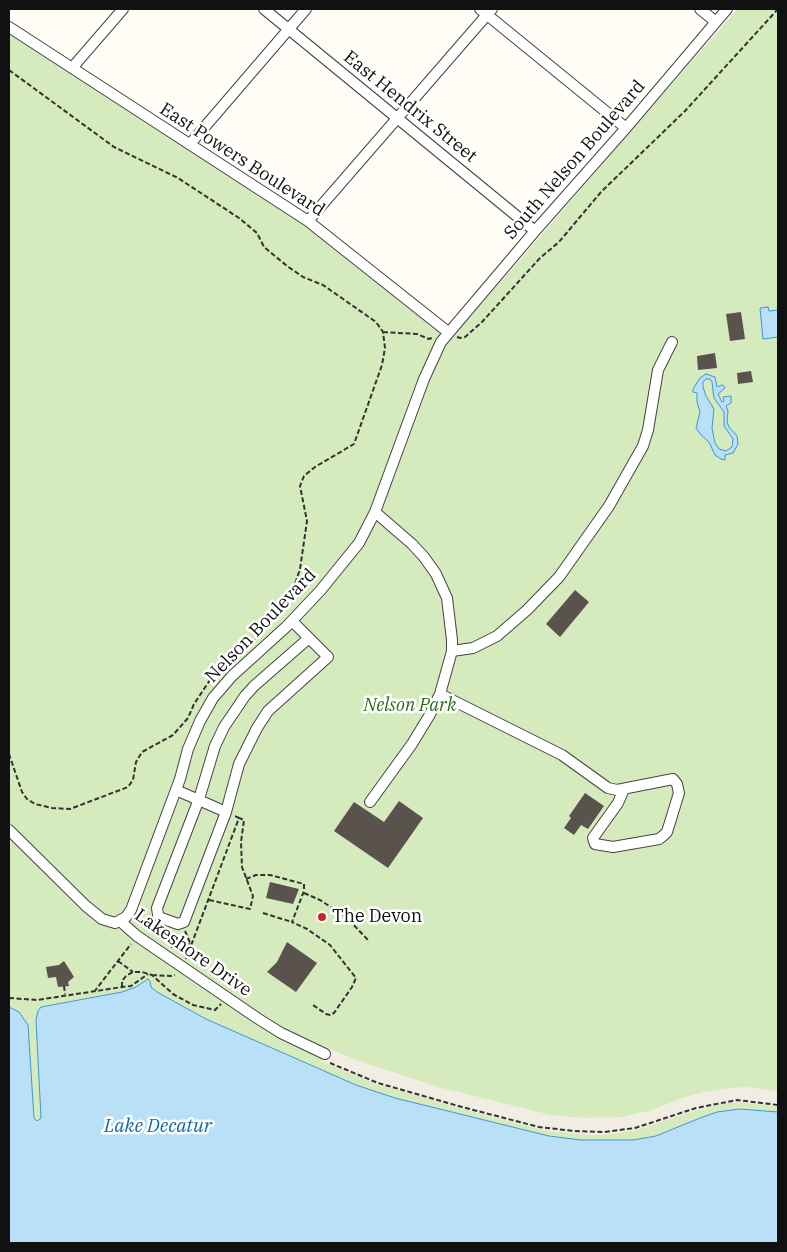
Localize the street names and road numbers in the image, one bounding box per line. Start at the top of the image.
street label: East Hendrix Street [339,47,481,167]
street label: South Nelson Boulevard [500,76,650,244]
street label: East Powers Boulevard [155,99,329,221]
street label: Nelson Boulevard [201,565,321,687]
street label: Lakeshore Drive [130,905,256,1001]

